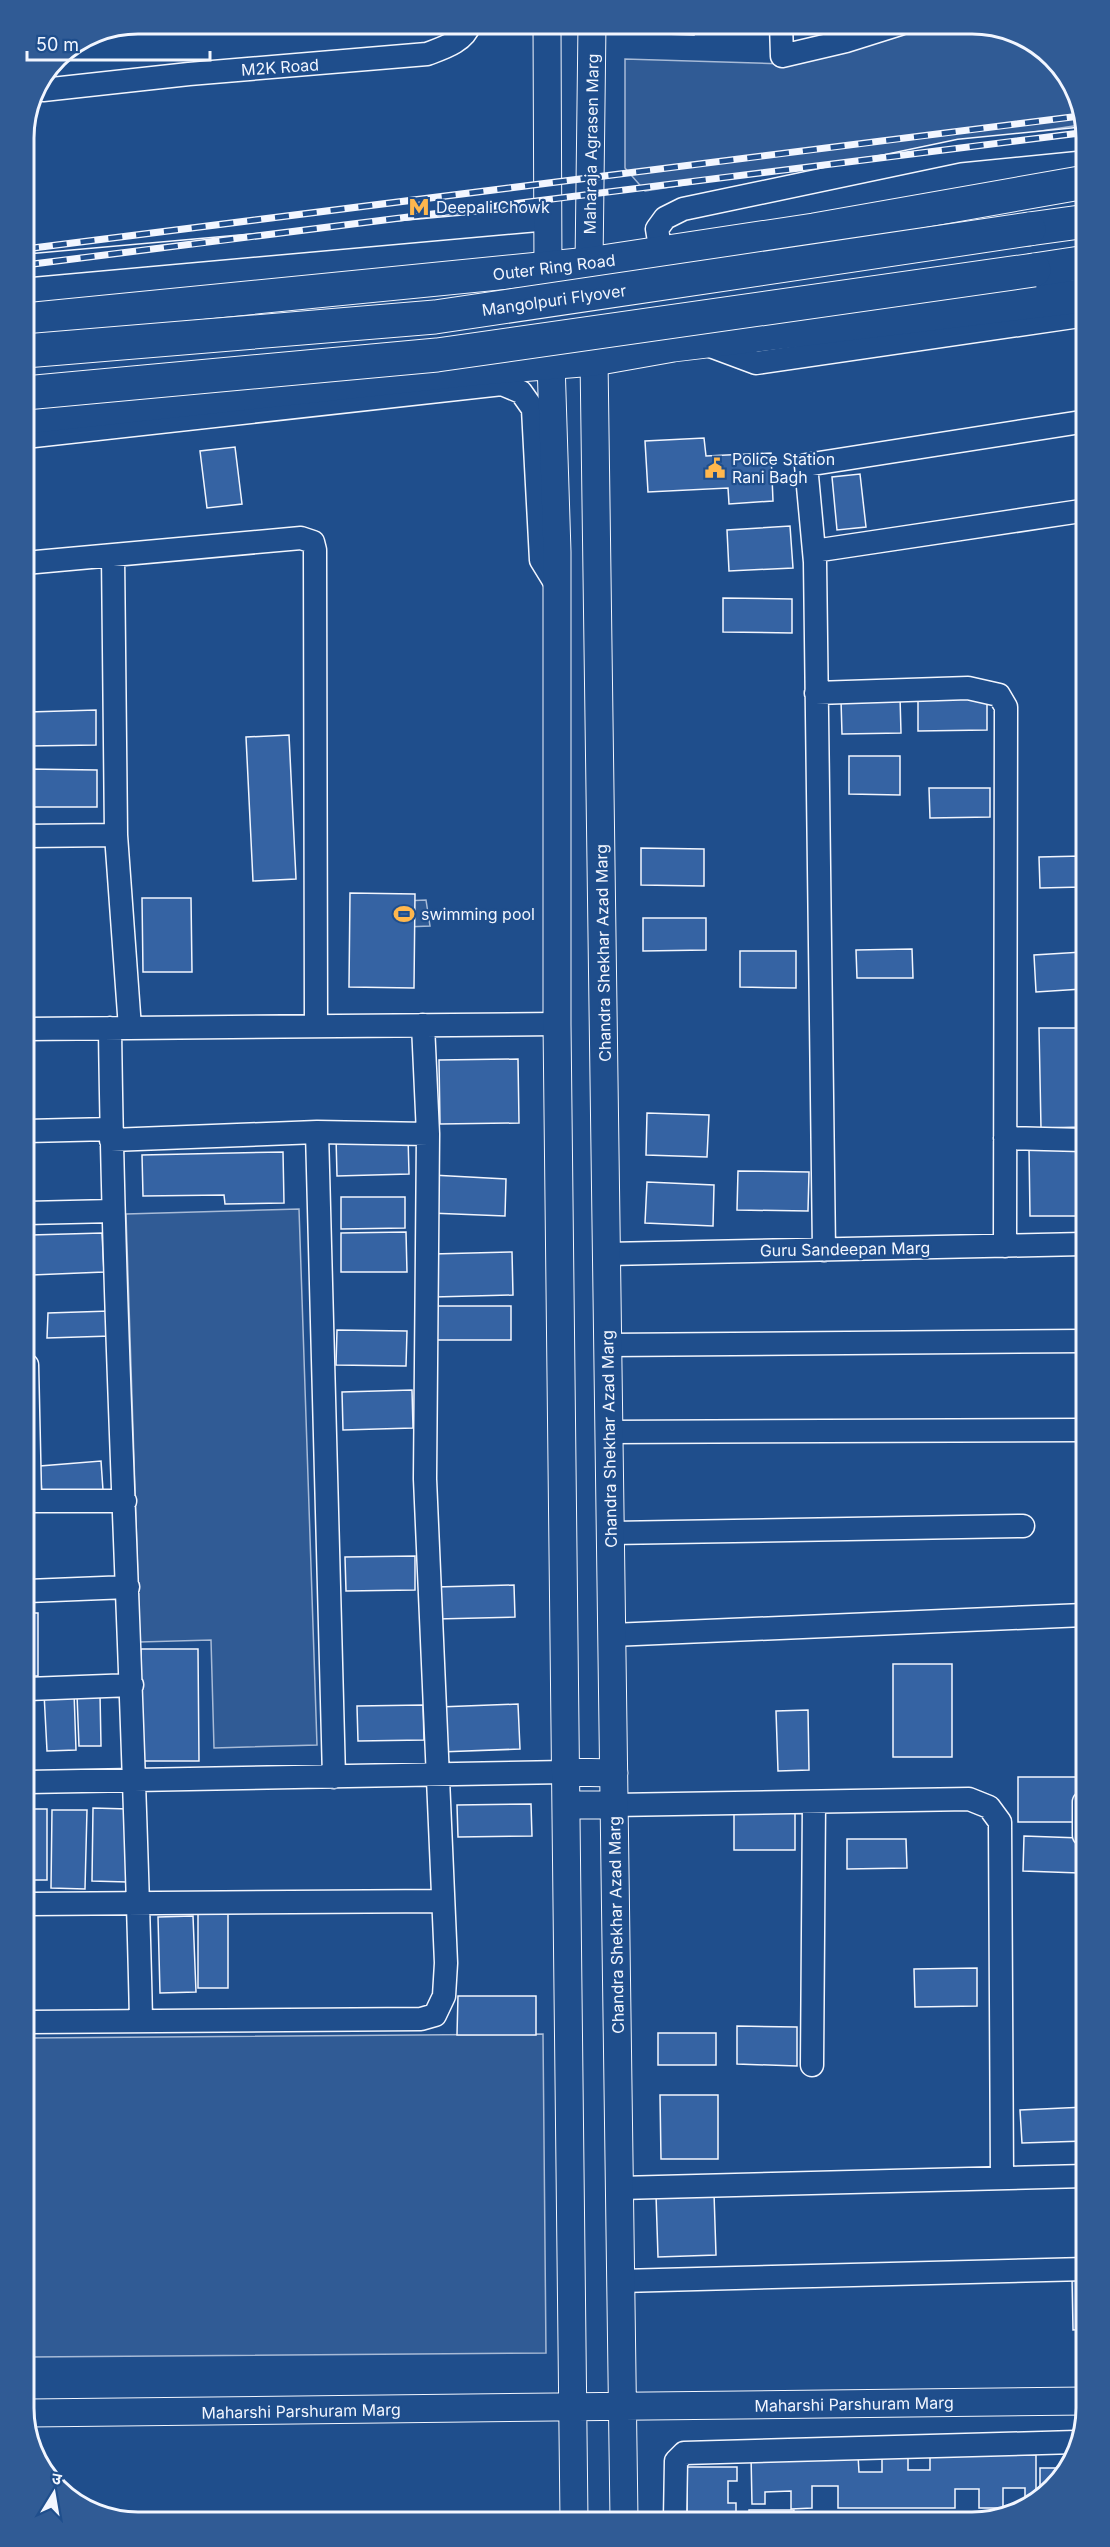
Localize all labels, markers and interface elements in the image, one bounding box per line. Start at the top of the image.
scale bar [27,24,210,62]
text: 50 m [36,34,79,55]
street label: Maharaja Agrasen Marg [579,53,603,235]
street label: M2K Road [240,54,320,80]
metro station icon: Deepali Chowk [407,195,431,219]
place label: Deepali Chowk [436,197,550,217]
street label: Outer Ring Road [492,250,616,284]
street label: Mangolpuri Flyover [481,280,627,320]
place label: Police Station Rani Bagh [732,449,835,487]
public building icon: Police Station Rani Bagh [703,456,727,480]
street label: Chandra Shekhar Azad Marg [591,844,615,1062]
sports icon: swimming pool [392,902,416,926]
place label: swimming pool [421,904,535,924]
street label: Guru Sandeepan Marg [760,1238,930,1260]
street label: Chandra Shekhar Azad Marg [597,1330,621,1548]
street label: Chandra Shekhar Azad Marg [604,1816,628,2034]
street label: Maharshi Parshuram Marg [754,2392,954,2416]
street label: Maharshi Parshuram Marg [201,2399,401,2423]
north arrow [24,2463,84,2523]
text: उ [50,2468,64,2489]

